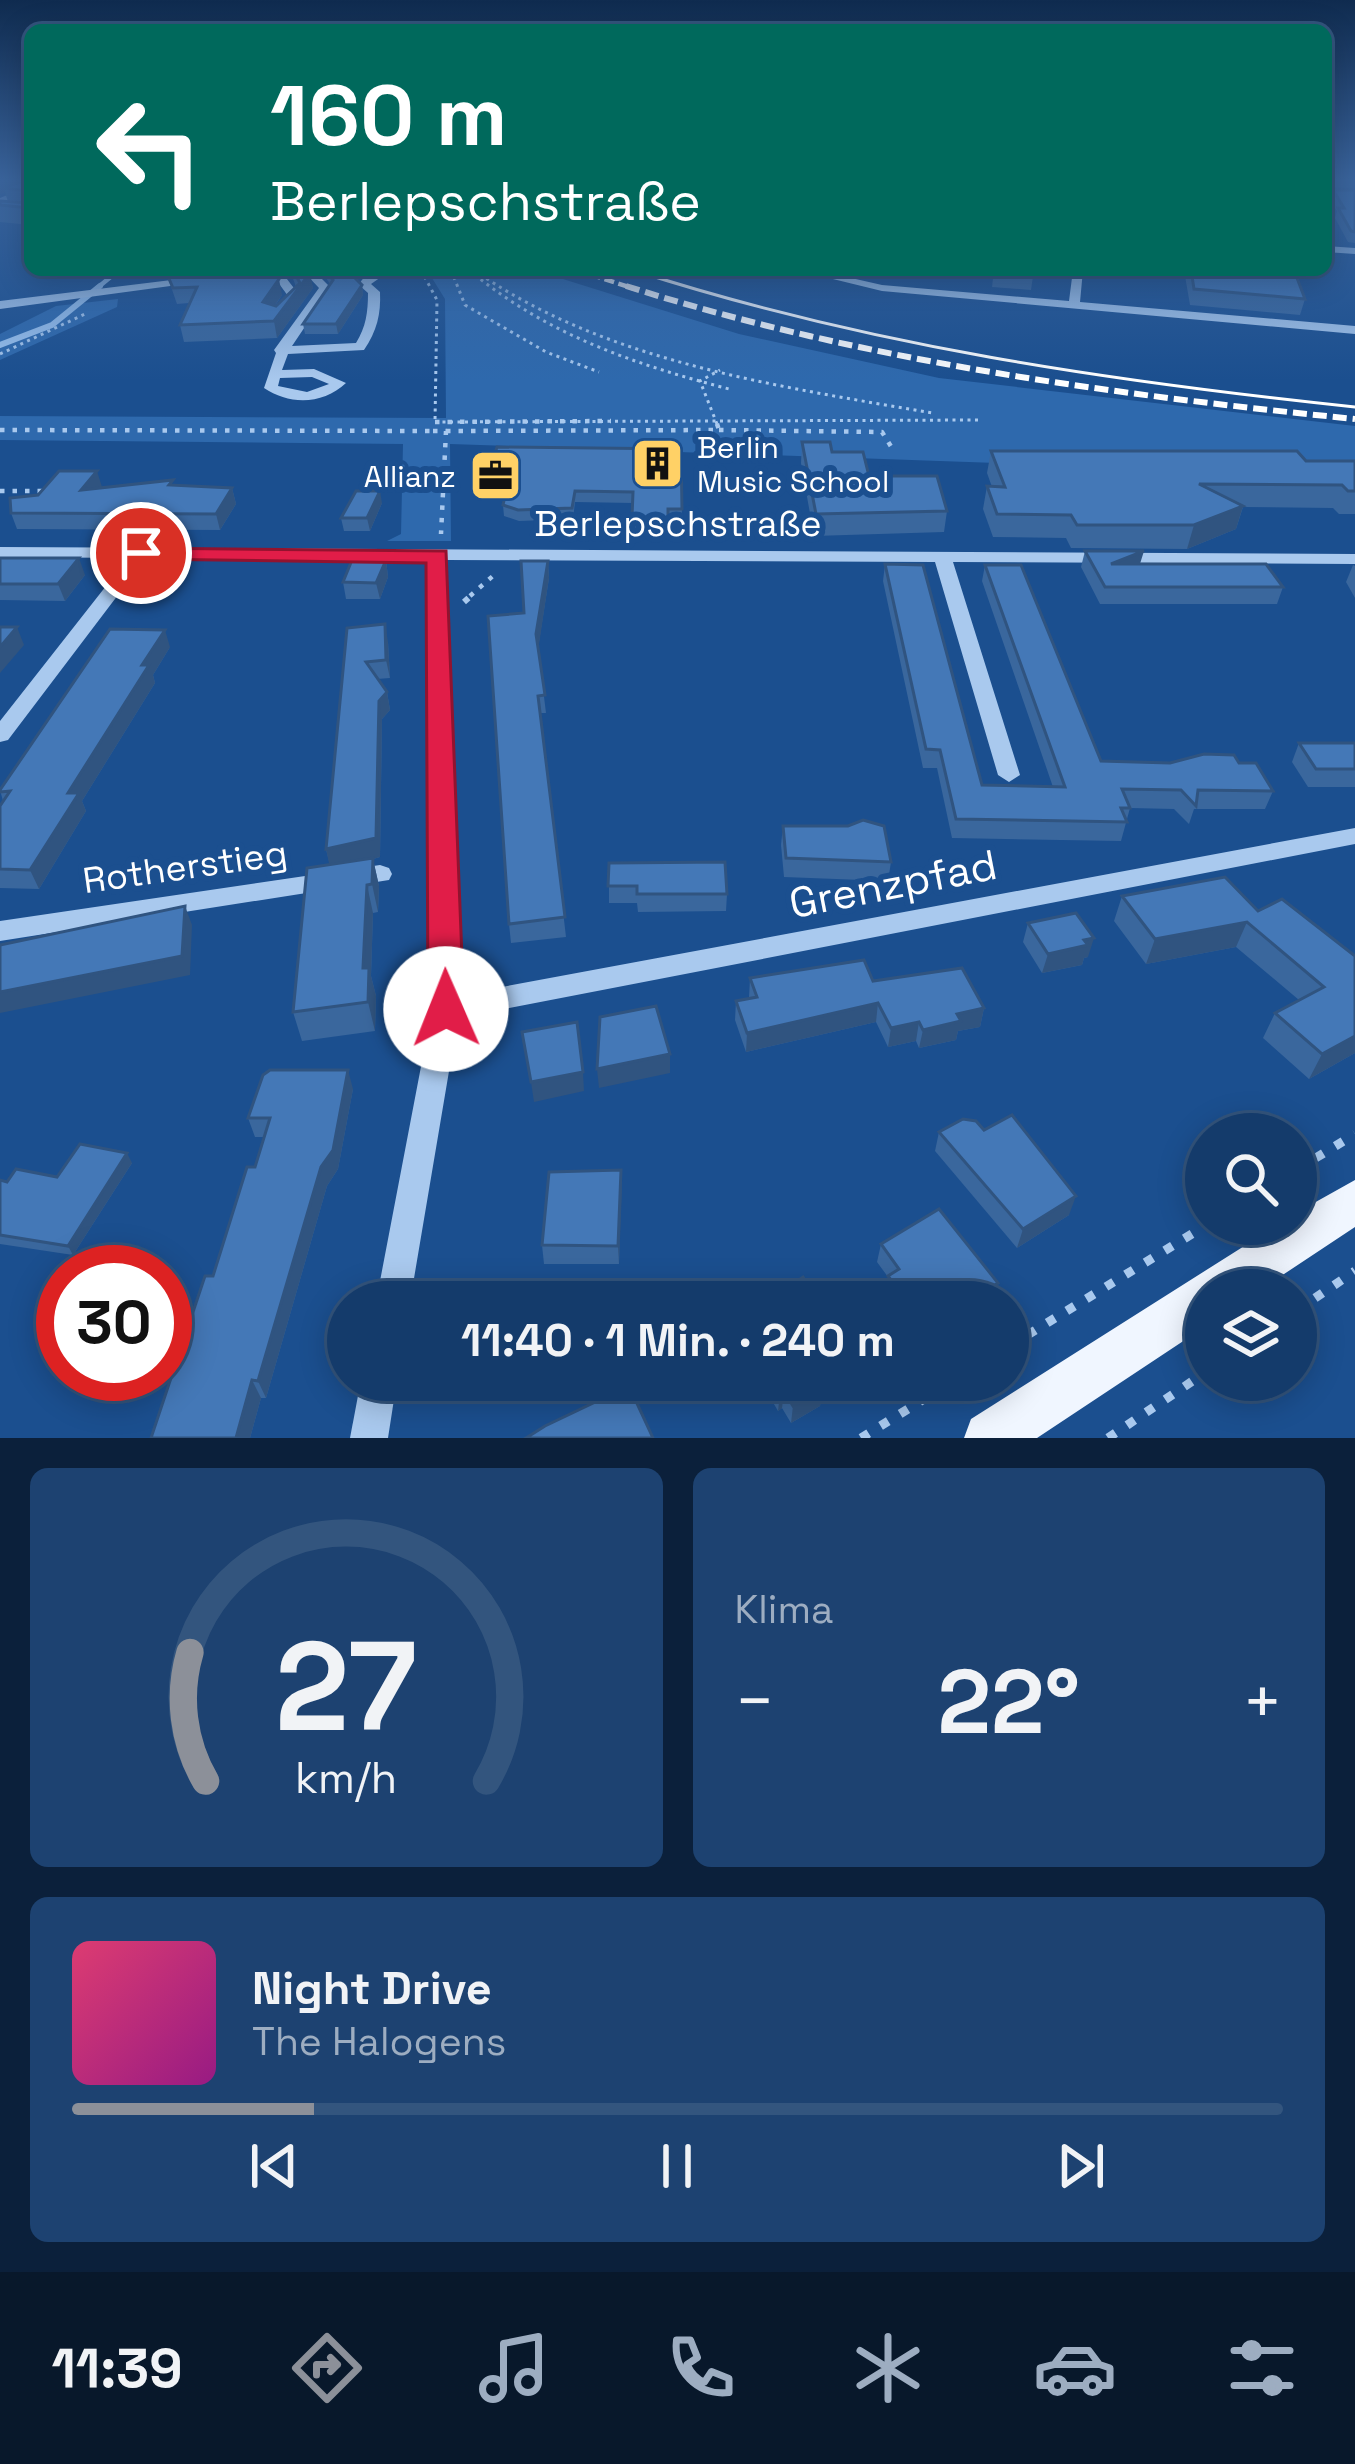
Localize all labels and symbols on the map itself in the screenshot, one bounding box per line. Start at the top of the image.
place label: Berlin Music School [697,428,889,501]
building icon: Berlin Music School [630,436,686,492]
office icon: Allianz [467,448,523,504]
place label: Allianz [364,457,456,496]
street label: Berlepschstraße [534,501,822,547]
pin [90,502,192,604]
street label: Rotherstieg [80,830,290,904]
street label: Grenzpfad [785,838,1001,930]
position arrow [383,946,509,1072]
speed limit sign: 30 [36,1245,192,1401]

